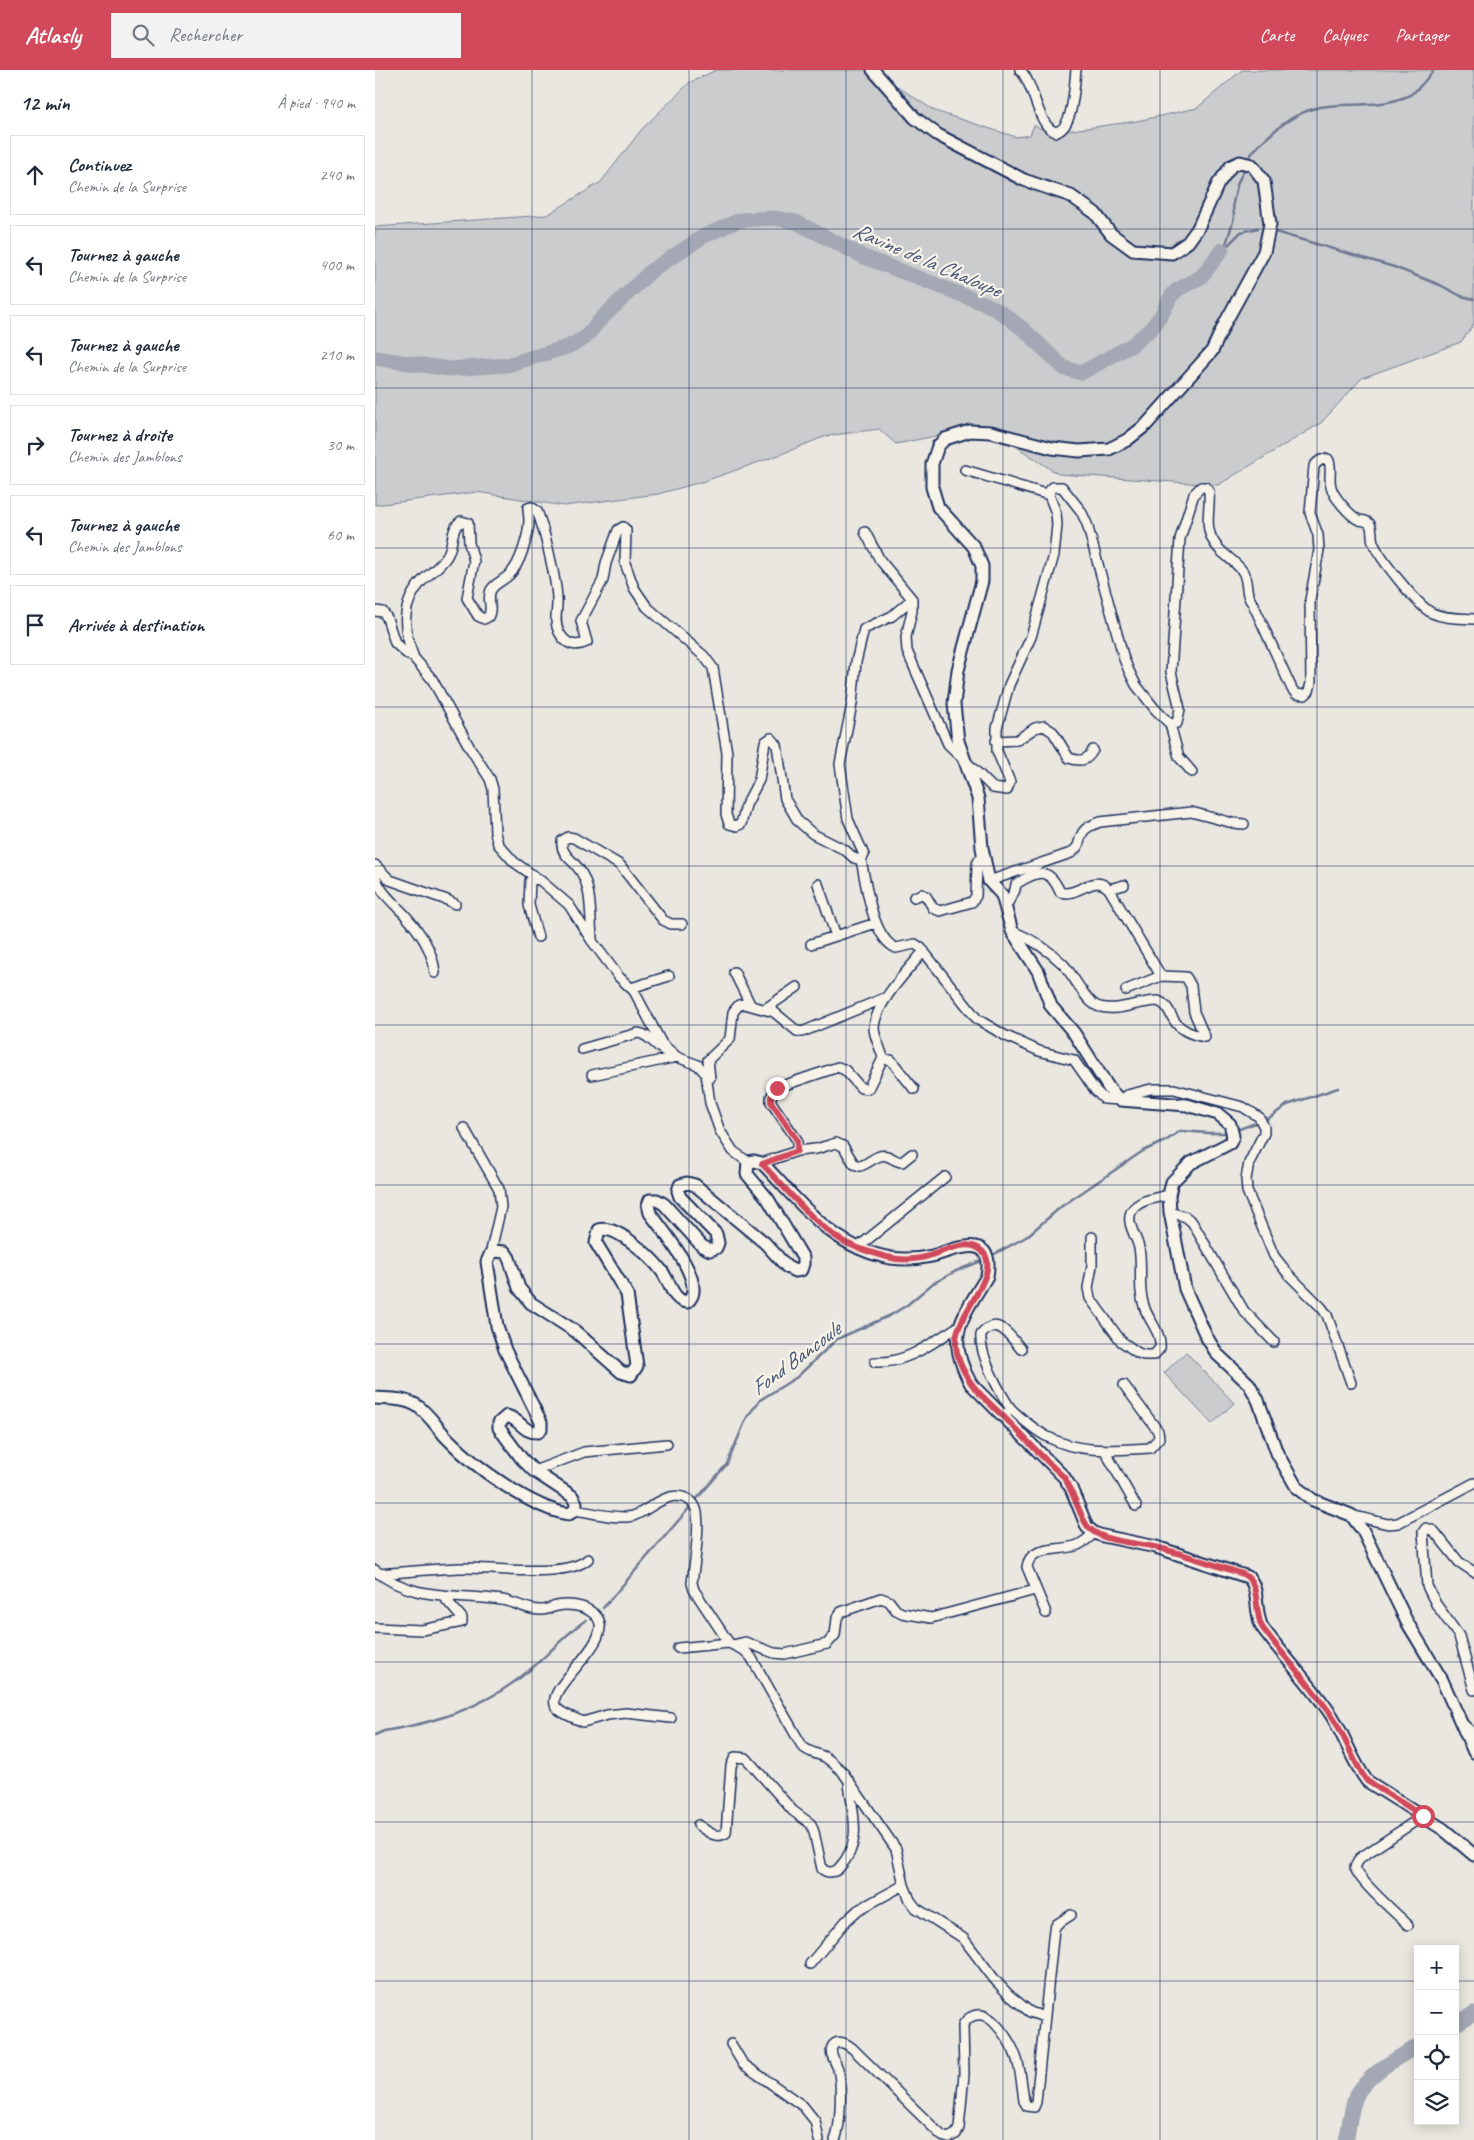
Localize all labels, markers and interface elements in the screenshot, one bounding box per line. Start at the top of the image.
search box [111,13,461,58]
text: Atlasly [25,20,81,50]
icon: search [129,21,157,49]
text: Rechercher [169,23,242,47]
text: Carte [1260,24,1294,46]
text: Calques [1322,24,1367,46]
text: Partager [1395,24,1449,46]
text: 12 min [20,90,70,116]
text: À pied · 940 m [277,93,355,113]
text: Continuez [68,153,131,177]
icon: ahead [21,161,49,189]
text: 240 m [320,165,354,185]
text: Chemin de la Surprise [68,177,186,197]
water label: Ravine de la Chaloupe [848,216,1007,305]
text: Tournez à gauche [68,243,179,267]
icon: left [21,251,49,279]
text: 400 m [320,255,354,275]
text: Chemin de la Surprise [68,267,186,287]
text: Tournez à gauche [68,333,179,357]
icon: left [21,341,49,369]
text: 210 m [320,345,354,365]
text: Chemin de la Surprise [68,357,186,377]
text: Tournez à droite [68,423,172,447]
icon: right [21,431,49,459]
text: 30 m [327,435,354,455]
text: Chemin des Jamblons [68,447,182,467]
text: Tournez à gauche [68,513,179,537]
icon: left [21,521,49,549]
text: 60 m [327,525,354,545]
text: Chemin des Jamblons [68,537,182,557]
icon: arrive [21,611,49,639]
text: Arrivée à destination [68,613,204,637]
route end [766,1077,789,1100]
water label: Fond Bancoule [745,1313,849,1402]
route start [1412,1805,1435,1828]
map controls [1414,1945,1459,2125]
button: + [1414,1945,1459,1990]
button: − [1414,1990,1459,2035]
button: locate [1414,2035,1459,2080]
button: layers [1414,2080,1459,2125]

